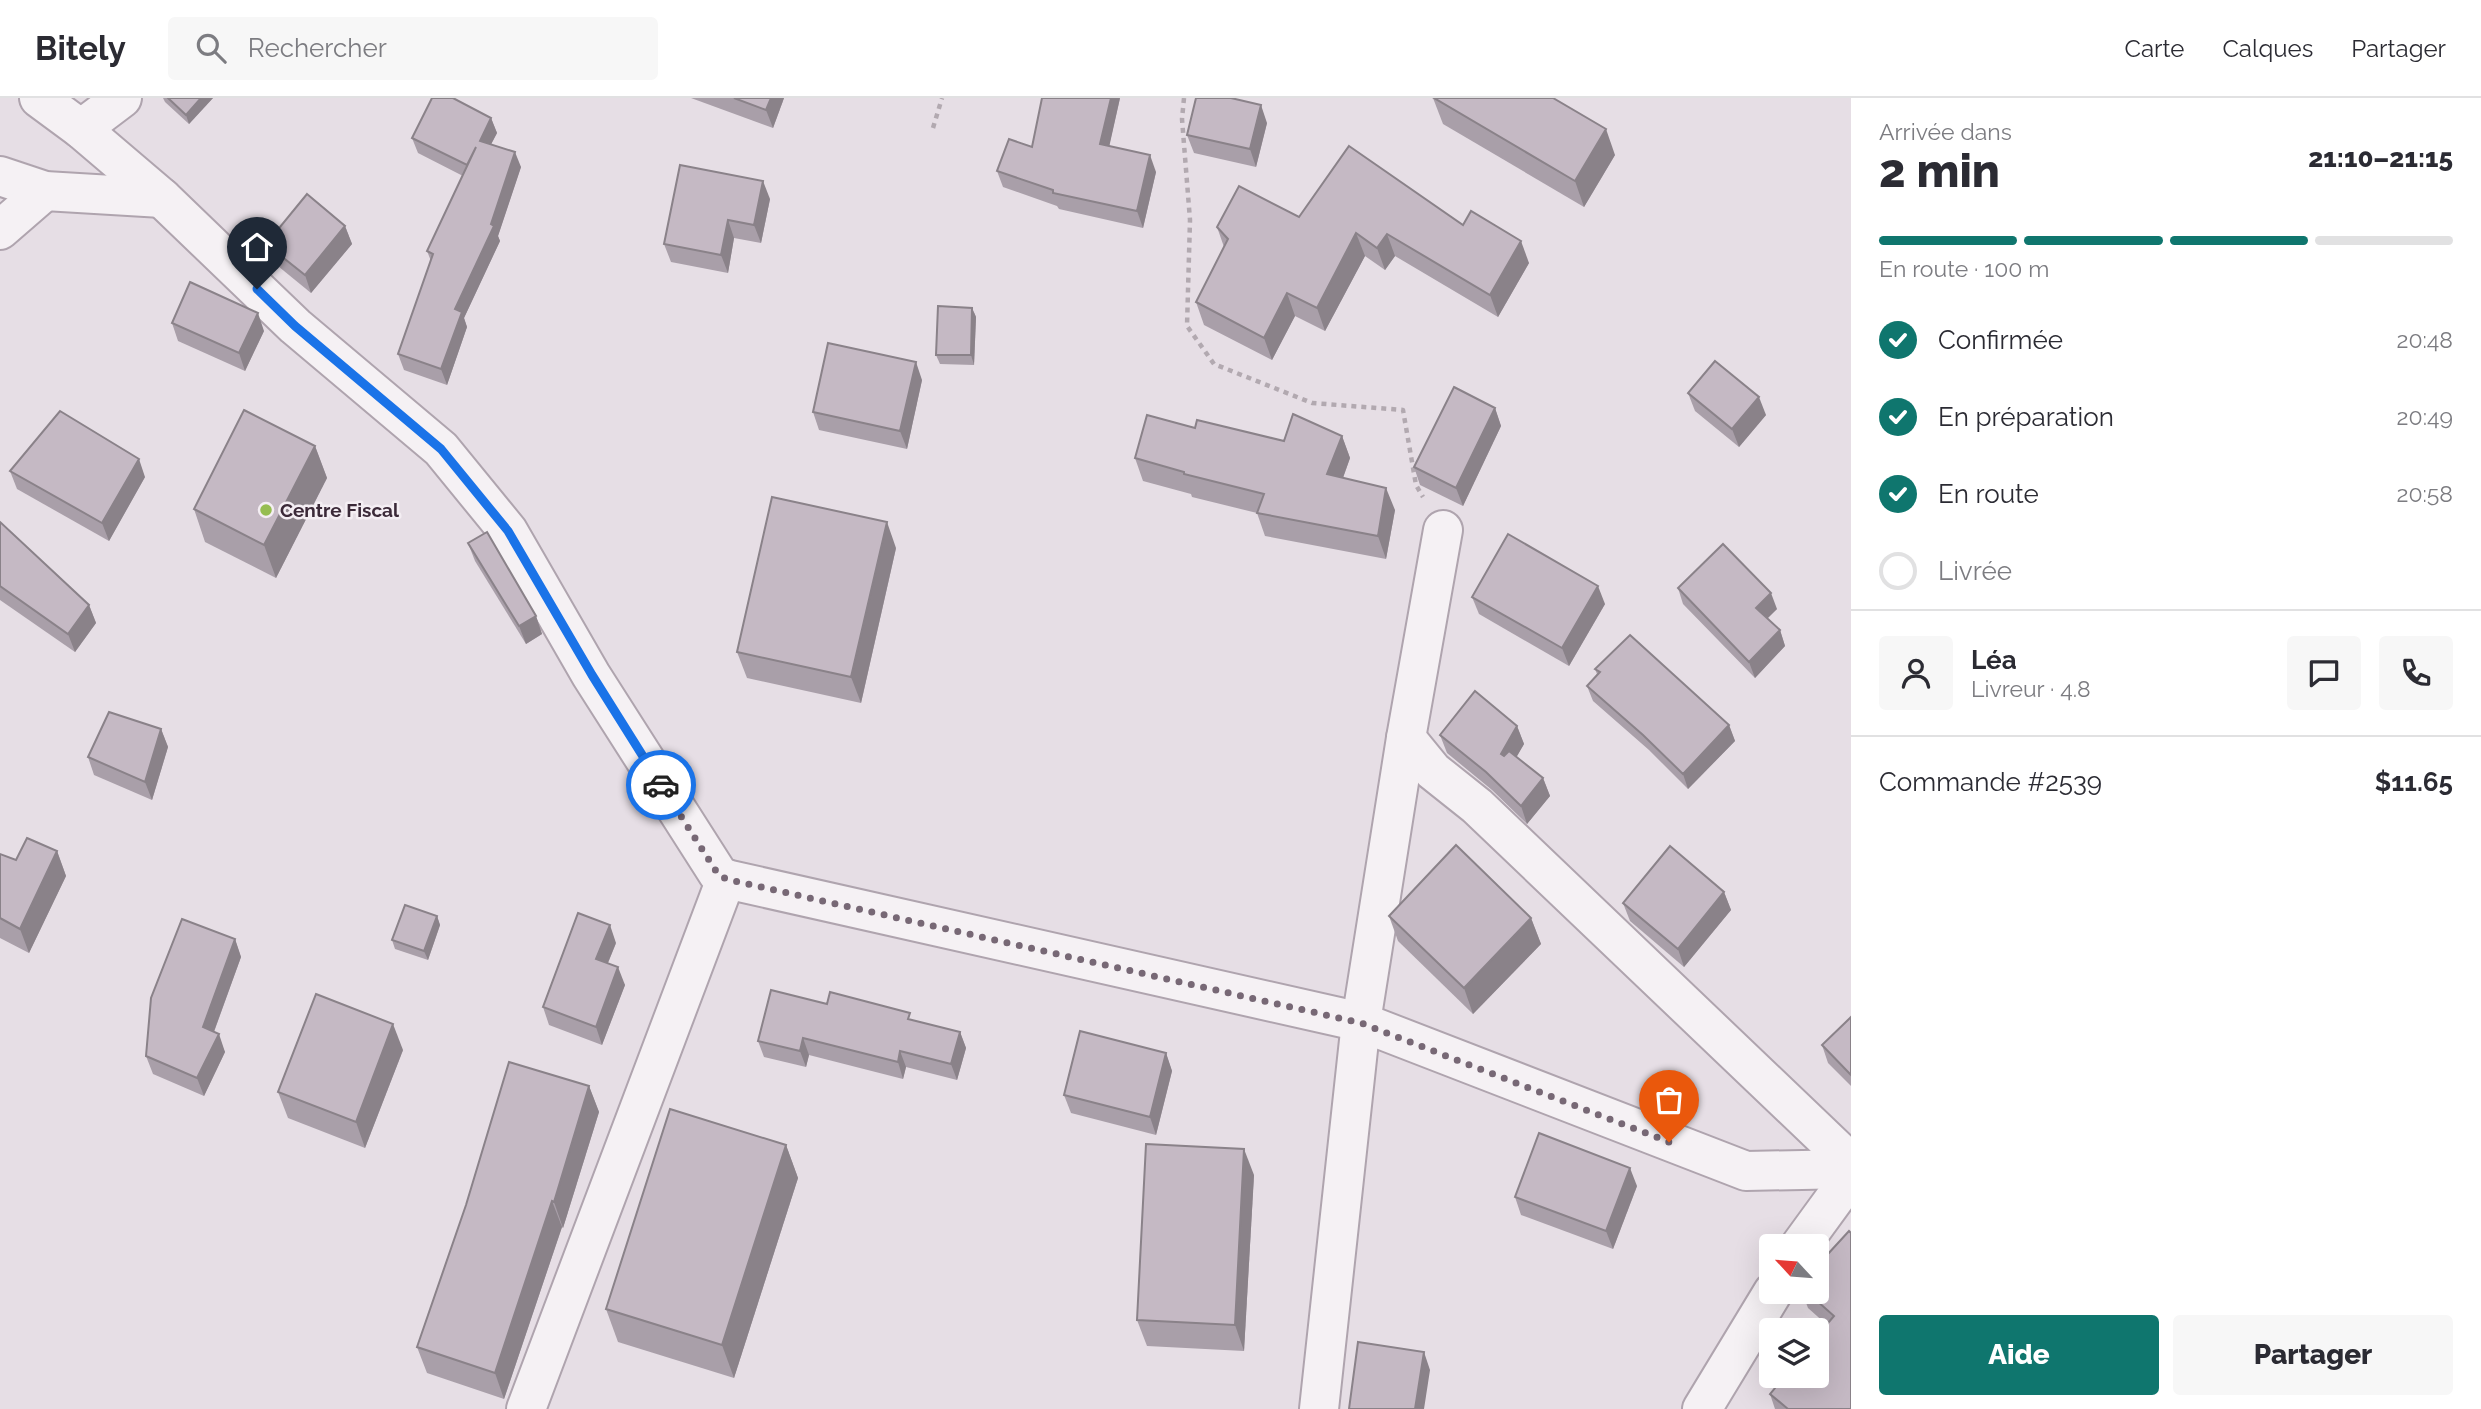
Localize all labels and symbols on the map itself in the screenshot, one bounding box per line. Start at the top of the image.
pin [227,217,287,289]
place label: Centre Fiscal [280,499,400,521]
marker: Centre Fiscal [258,502,274,518]
courier [626,750,696,820]
pin [1639,1070,1699,1142]
north arrow [1759,1234,1829,1304]

